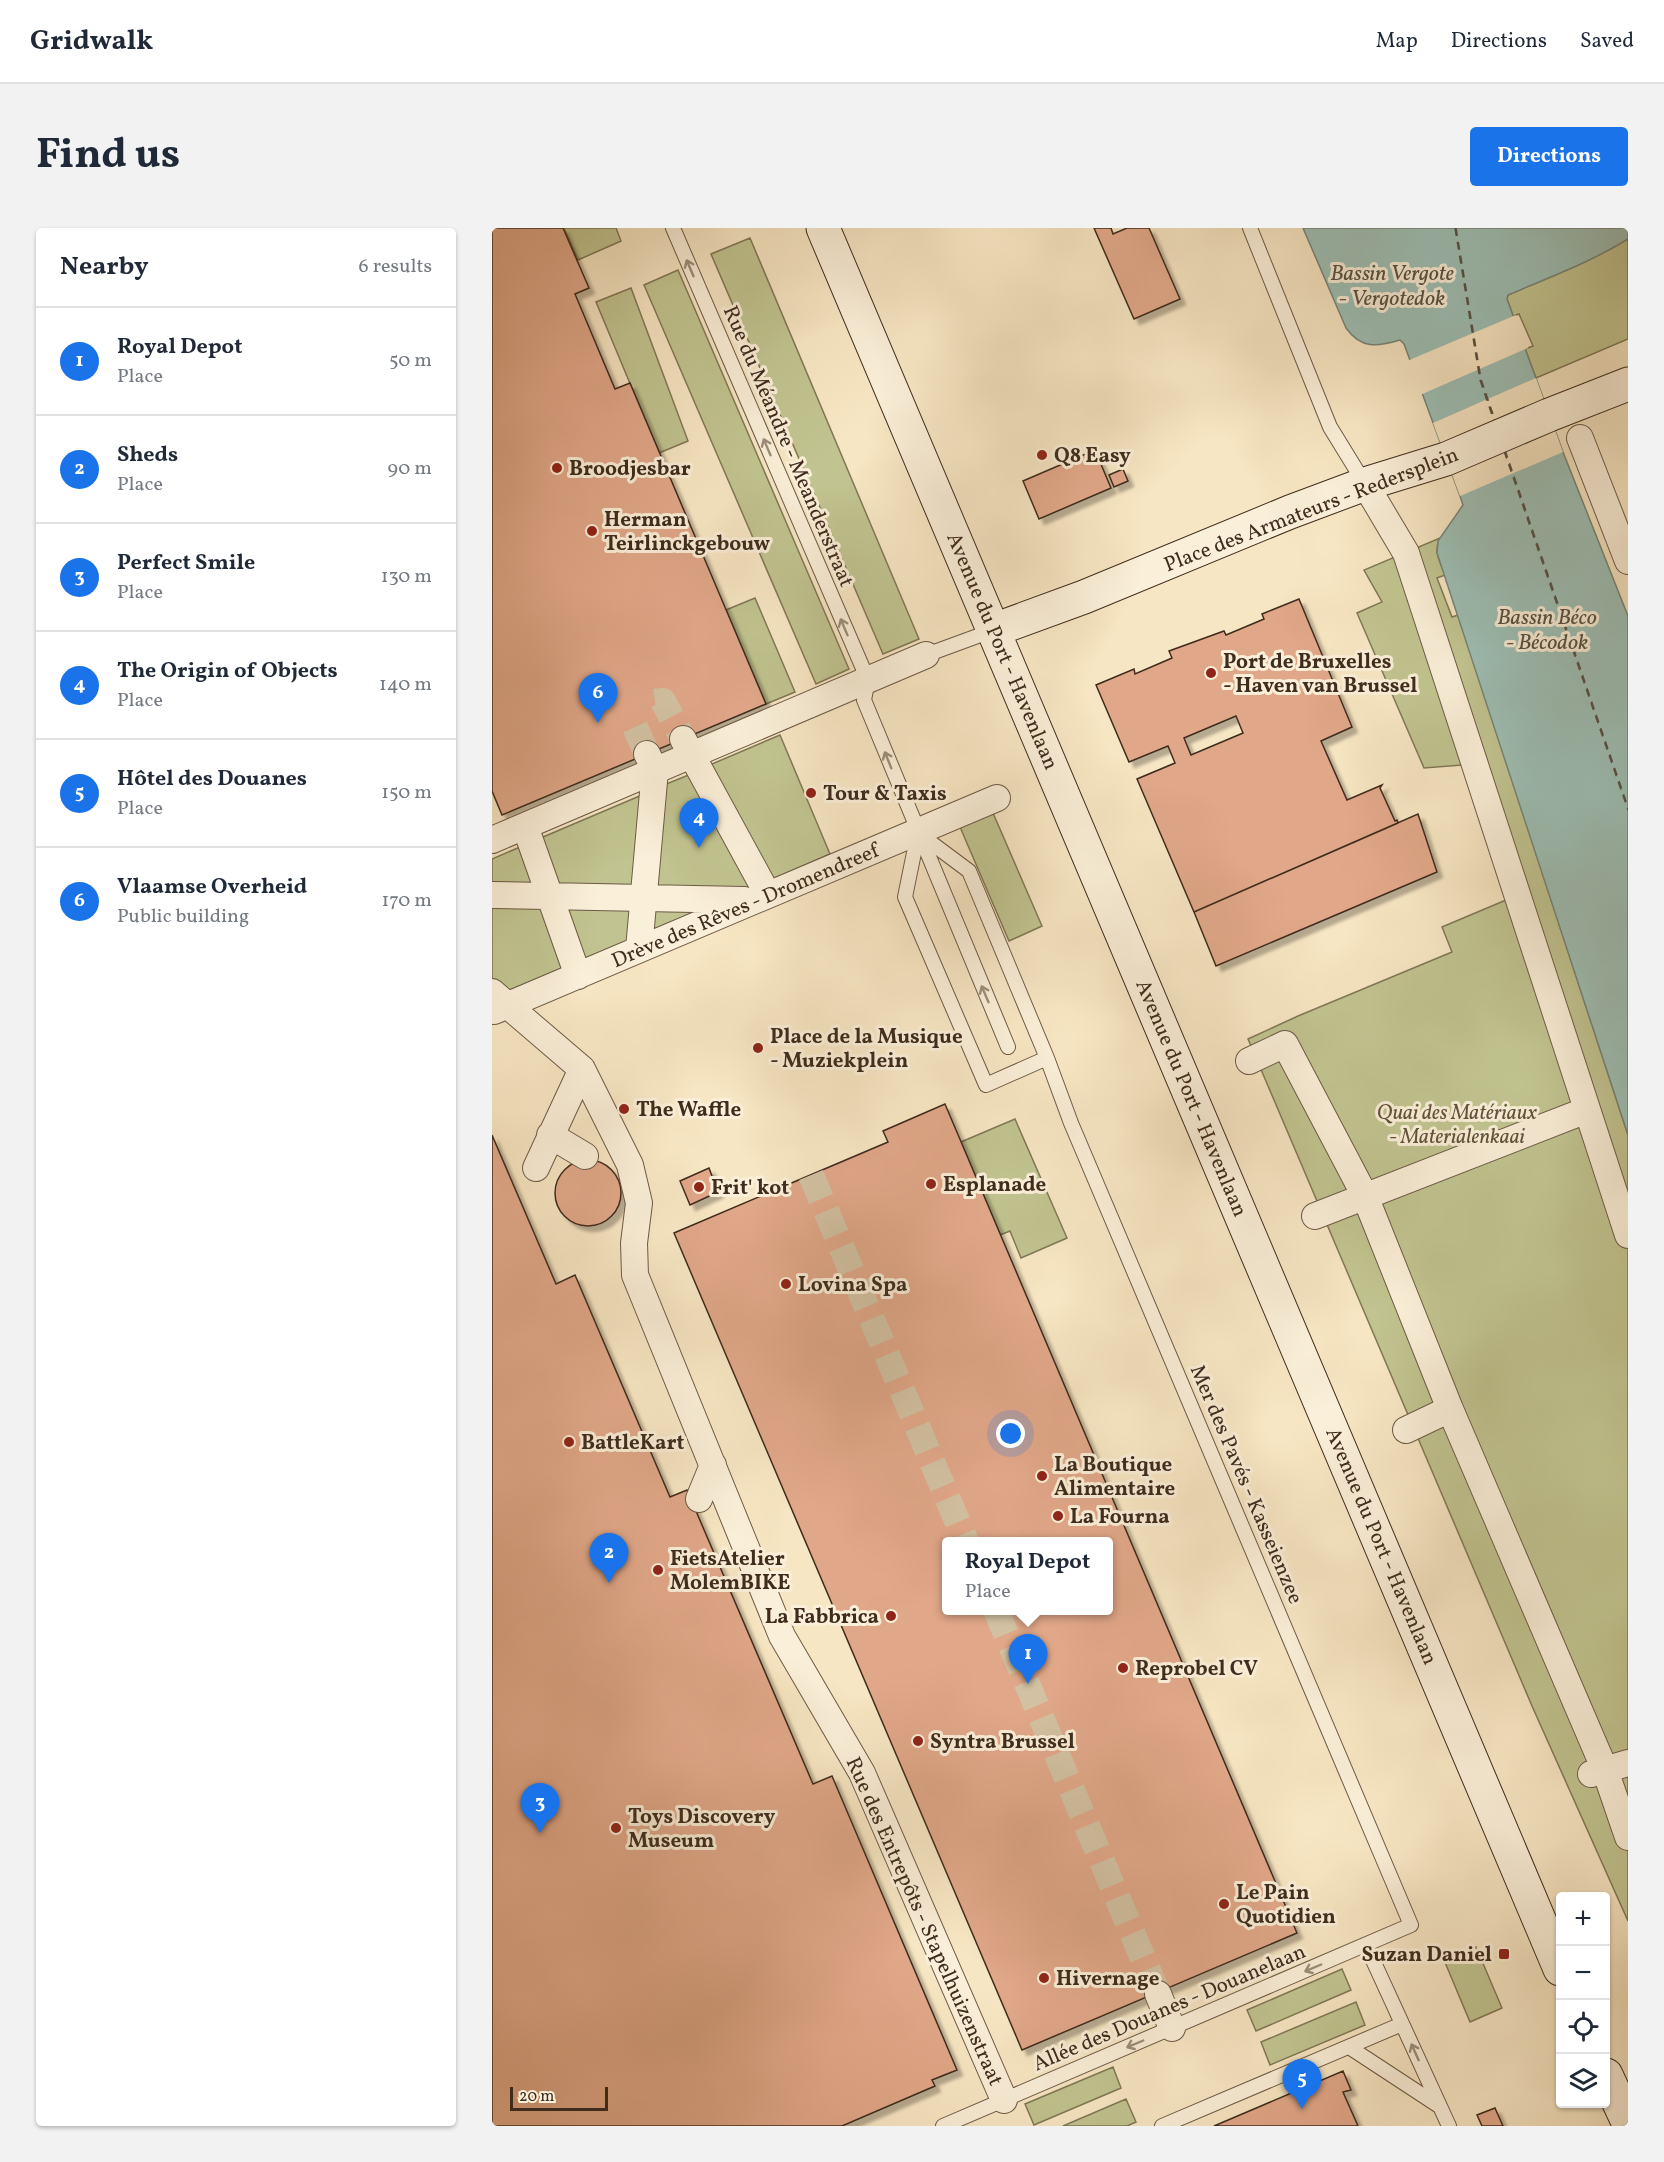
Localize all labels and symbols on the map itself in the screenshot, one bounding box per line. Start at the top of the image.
water label: Bassin Vergote - Vergotedok [1330,259,1454,315]
one-way arrow [684,260,695,278]
street label: Rue du Méandre - Meanderstraat [715,301,860,592]
one-way arrow [761,439,772,457]
street label: Place des Armateurs - Redersplein [1160,441,1463,580]
place label: Q8 Easy [1054,442,1131,471]
marker: Q8 Easy [1035,448,1049,462]
place label: Broodjesbar [569,455,691,484]
marker: Broodjesbar [550,461,564,475]
place label: Herman Teirlinckgebouw [604,506,770,559]
marker: Herman Teirlinckgebouw [585,524,599,538]
street label: Avenue du Port - Havenlaan [938,529,1065,775]
water label: Bassin Béco - Bécodok [1497,603,1597,659]
one-way arrow [838,618,850,636]
place label: Port de Bruxelles - Haven van Brussel [1223,648,1417,701]
marker: Port de Bruxelles - Haven van Brussel [1204,666,1218,680]
pin: 6 [578,674,618,723]
one-way arrow [882,751,893,769]
place label: Tour & Taxis [823,780,947,809]
marker: Tour & Taxis [804,786,818,800]
pin: 4 [680,798,718,848]
street label: Drève des Rêves - Dromendreef [607,836,885,976]
street label: Avenue du Port - Havenlaan [1127,976,1254,1222]
one-way arrow [979,985,990,1003]
place label: Place de la Musique - Muziekplein [770,1023,963,1076]
marker: Place de la Musique - Muziekplein [751,1041,765,1055]
place label: The Waffle [636,1096,741,1125]
park label: Quai des Matériaux - Materialenkaai [1377,1099,1537,1152]
marker: The Waffle [617,1102,631,1116]
place label: Esplanade [943,1171,1046,1200]
place label: Frit' kot [711,1174,789,1203]
marker: Esplanade [924,1177,938,1191]
marker: Frit' kot [692,1180,706,1194]
place label: Lovina Spa [798,1271,907,1300]
marker: Lovina Spa [779,1277,793,1291]
street label: Mer des Pavés - Kasseienzee [1182,1361,1309,1609]
your location [996,1419,1025,1448]
street label: Avenue du Port - Havenlaan [1317,1424,1444,1670]
place label: BattleKart [581,1429,684,1458]
marker: BattleKart [562,1435,576,1449]
place label: La Boutique Alimentaire [1054,1451,1175,1504]
marker: La Boutique Alimentaire [1035,1469,1049,1483]
place label: La Fourna [1070,1503,1170,1532]
marker: La Fourna [1051,1509,1065,1523]
pin: 2 [590,1534,628,1583]
place label: FietsAtelier MolemBIKE [670,1545,790,1598]
marker: FietsAtelier MolemBIKE [651,1563,665,1577]
place label: La Fabbrica [765,1603,879,1632]
marker: La Fabbrica [884,1609,898,1623]
pin: 1 [1008,1634,1048,1684]
place label: Reprobel CV [1135,1655,1258,1684]
marker: Reprobel CV [1116,1661,1130,1675]
place label: Syntra Brussel [930,1728,1075,1757]
marker: Syntra Brussel [911,1734,925,1748]
street label: Rue des Entrepôts - Stapelhuizenstraat [838,1753,1009,2091]
pin: 3 [520,1784,560,1833]
place label: Toys Discovery Museum [628,1803,775,1856]
marker: Toys Discovery Museum [609,1821,623,1835]
place label: Le Pain Quotidien [1236,1879,1336,1932]
marker: Le Pain Quotidien [1217,1897,1231,1911]
street label: Allée des Douanes - Douanelaan [1029,1938,1311,2079]
place label: Suzan Daniel [1362,1941,1492,1970]
marker: Suzan Daniel [1497,1947,1511,1961]
one-way arrow [1304,1963,1322,1974]
place label: Hivernage [1056,1965,1159,1994]
marker: Hivernage [1037,1971,1051,1985]
one-way arrow [1126,2039,1145,2050]
one-way arrow [1409,2044,1420,2062]
pin: 5 [1282,2060,1322,2109]
scale bar [510,2084,608,2112]

